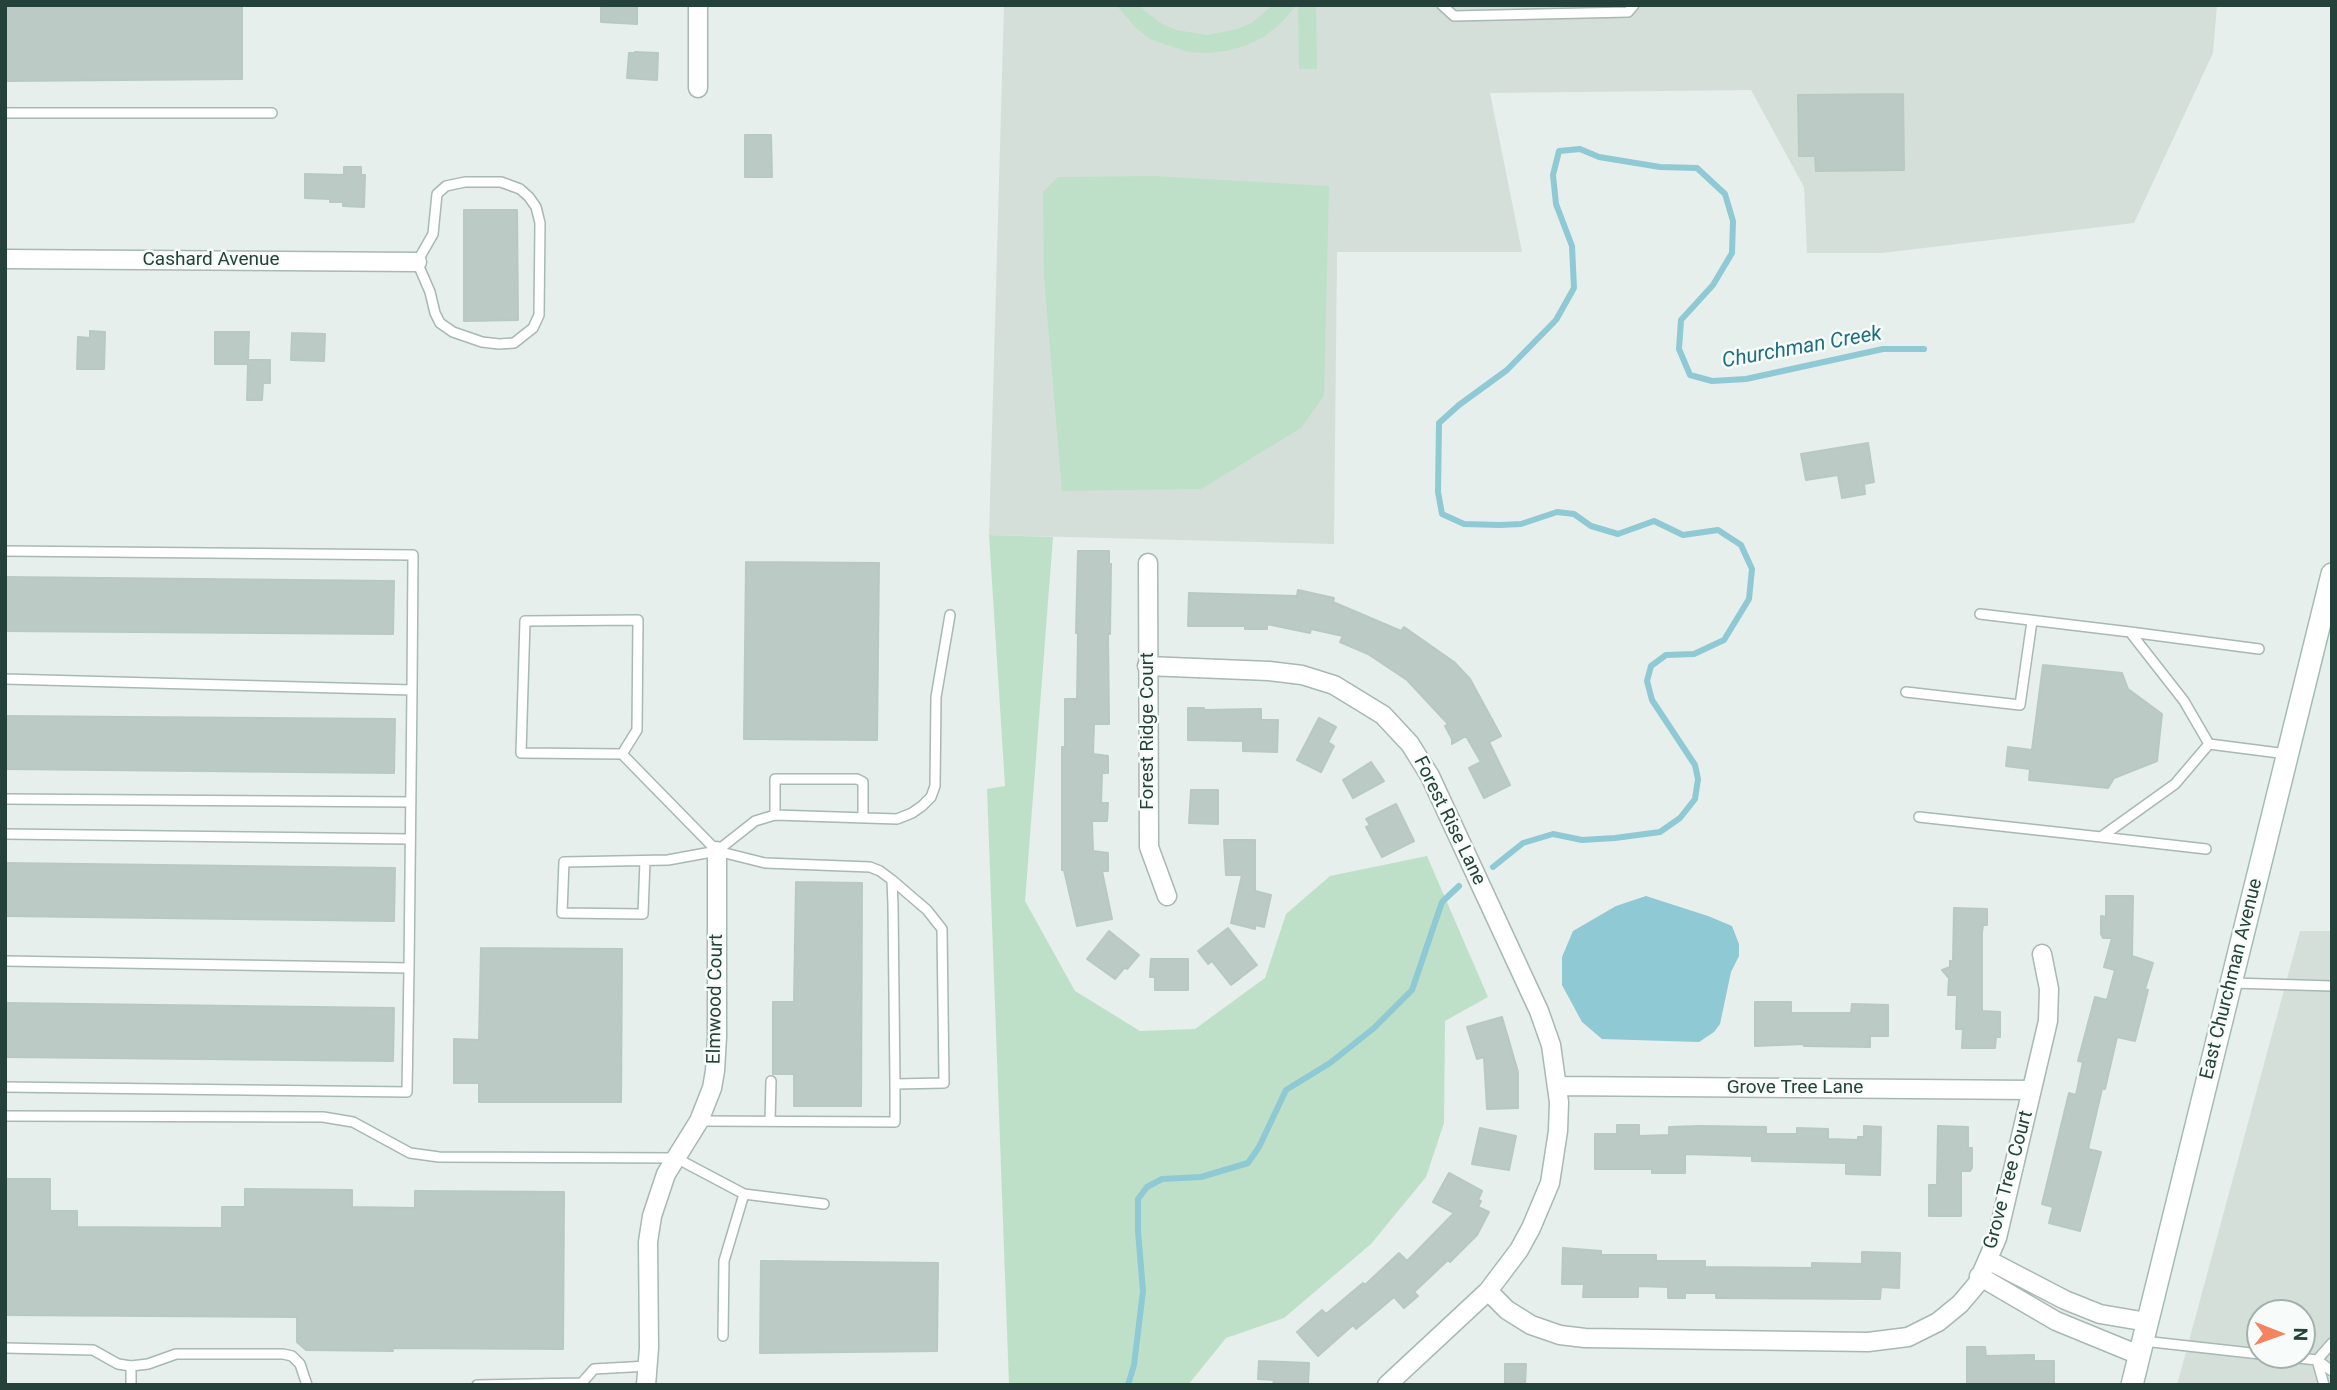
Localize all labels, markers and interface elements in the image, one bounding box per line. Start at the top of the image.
street label: Cashard Avenue [142,249,280,271]
water label: Churchman Creek [1720,322,1884,374]
street label: Forest Ridge Court [1137,652,1159,810]
street label: Forest Rise Lane [1408,753,1490,889]
street label: East Churchman Avenue [2196,876,2268,1082]
street label: Elmwood Court [703,934,729,1064]
street label: Grove Tree Lane [1727,1077,1863,1099]
street label: Grove Tree Court [1980,1108,2038,1252]
north arrow [2246,1299,2316,1369]
text: N [2289,1327,2312,1341]

